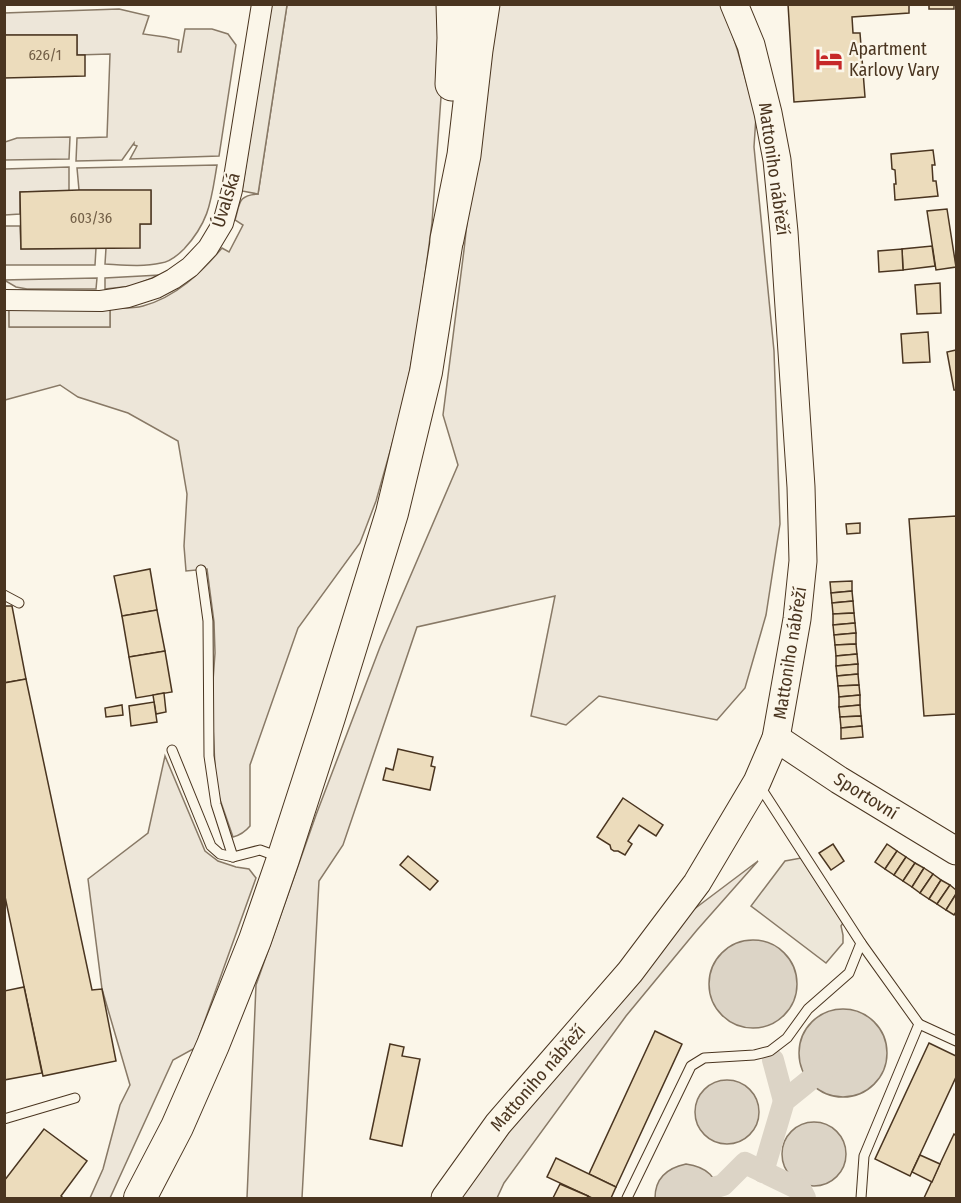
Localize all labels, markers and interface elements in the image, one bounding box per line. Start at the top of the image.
place label: Apartment Karlovy Vary [849,38,939,81]
hotel icon: Apartment Karlovy Vary [814,44,844,74]
house number: 626/1 [28,46,62,64]
street label: Mattoniho nábřeží [754,101,794,237]
street label: Úvalská [206,169,245,230]
house number: 603/36 [70,209,112,227]
street label: Mattoniho nábřeží [769,585,811,721]
street label: Sportovní [830,768,902,824]
street label: Mattoniho nábřeží [486,1020,591,1136]

